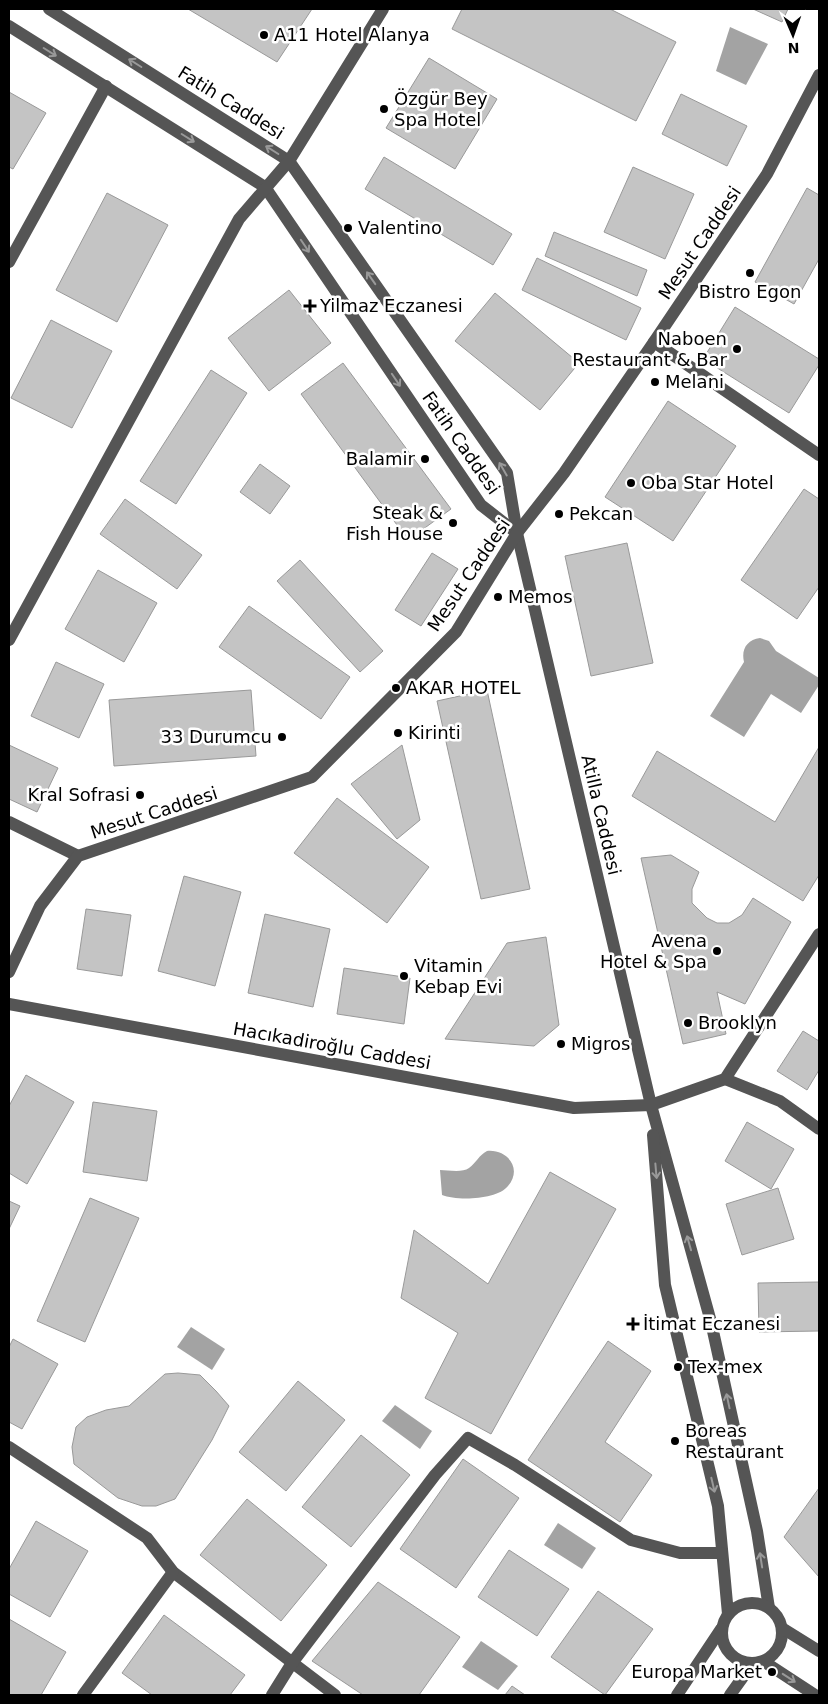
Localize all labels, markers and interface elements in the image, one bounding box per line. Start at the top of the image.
north arrow [768,10,818,60]
place label: A11 Hotel Alanya [274,24,430,45]
marker: A11 Hotel Alanya [258,29,270,41]
text: N [787,40,800,56]
one-way arrow [43,47,57,57]
one-way arrow [128,58,142,69]
street label: Fatih Caddesi [174,62,288,143]
place label: Özgür Bey Spa Hotel [394,88,488,130]
marker: Özgür Bey Spa Hotel [378,103,390,115]
one-way arrow [180,133,194,143]
one-way arrow [266,145,280,155]
street label: Mesut Caddesi [654,182,745,303]
place label: Valentino [358,217,442,238]
marker: Valentino [342,222,354,234]
one-way arrow [300,238,310,252]
marker: Bistro Egon [744,267,756,279]
one-way arrow [366,271,376,285]
place label: Bistro Egon [699,281,801,302]
place label: Yilmaz Eczanesi [319,295,463,316]
marker: Yilmaz Eczanesi [304,300,316,312]
place label: Naboen Restaurant & Bar [572,328,728,370]
marker: Naboen Restaurant & Bar [731,343,743,355]
place label: Melani [665,371,724,392]
one-way arrow [391,373,401,387]
marker: Melani [649,376,661,388]
street label: Fatih Caddesi [418,387,505,498]
place label: Balamir [346,448,416,469]
marker: Balamir [419,453,431,465]
one-way arrow [498,462,508,476]
place label: Oba Star Hotel [641,472,774,493]
marker: Oba Star Hotel [625,477,637,489]
place label: Steak & Fish House [346,502,443,544]
place label: Pekcan [569,503,633,524]
marker: Pekcan [553,508,565,520]
street label: Mesut Caddesi [423,514,514,635]
marker: Steak & Fish House [447,517,459,529]
place label: Memos [508,586,573,607]
marker: Memos [492,591,504,603]
place label: AKAR HOTEL [406,677,520,698]
marker: AKAR HOTEL [390,682,402,694]
place label: Kirinti [408,722,461,743]
place label: 33 Durumcu [160,726,272,747]
marker: Kirinti [392,727,404,739]
marker: 33 Durumcu [276,731,288,743]
street label: Atilla Caddesi [577,753,626,877]
street label: Mesut Caddesi [88,782,220,843]
place label: Kral Sofrasi [27,784,130,805]
marker: Kral Sofrasi [134,789,146,801]
place label: Avena Hotel & Spa [600,930,707,972]
marker: Avena Hotel & Spa [711,945,723,957]
place label: Vitamin Kebap Evi [414,955,503,997]
marker: Vitamin Kebap Evi [398,970,410,982]
place label: Brooklyn [698,1012,777,1033]
marker: Brooklyn [682,1017,694,1029]
street label: Hacıkadiroğlu Caddesi [232,1018,433,1073]
place label: Migros [571,1033,630,1054]
marker: Migros [555,1038,567,1050]
one-way arrow [651,1163,661,1179]
one-way arrow [684,1235,693,1251]
place label: İtimat Eczanesi [643,1313,780,1334]
marker: İtimat Eczanesi [627,1318,639,1330]
place label: Tex-mex [687,1356,763,1377]
marker: Tex-mex [672,1361,684,1373]
one-way arrow [723,1393,732,1409]
place label: Boreas Restaurant [685,1420,784,1462]
marker: Boreas Restaurant [669,1435,681,1447]
one-way arrow [709,1476,718,1492]
one-way arrow [756,1552,766,1568]
place label: Europa Market [631,1661,762,1682]
marker: Europa Market [766,1666,778,1678]
one-way arrow [781,1673,795,1683]

